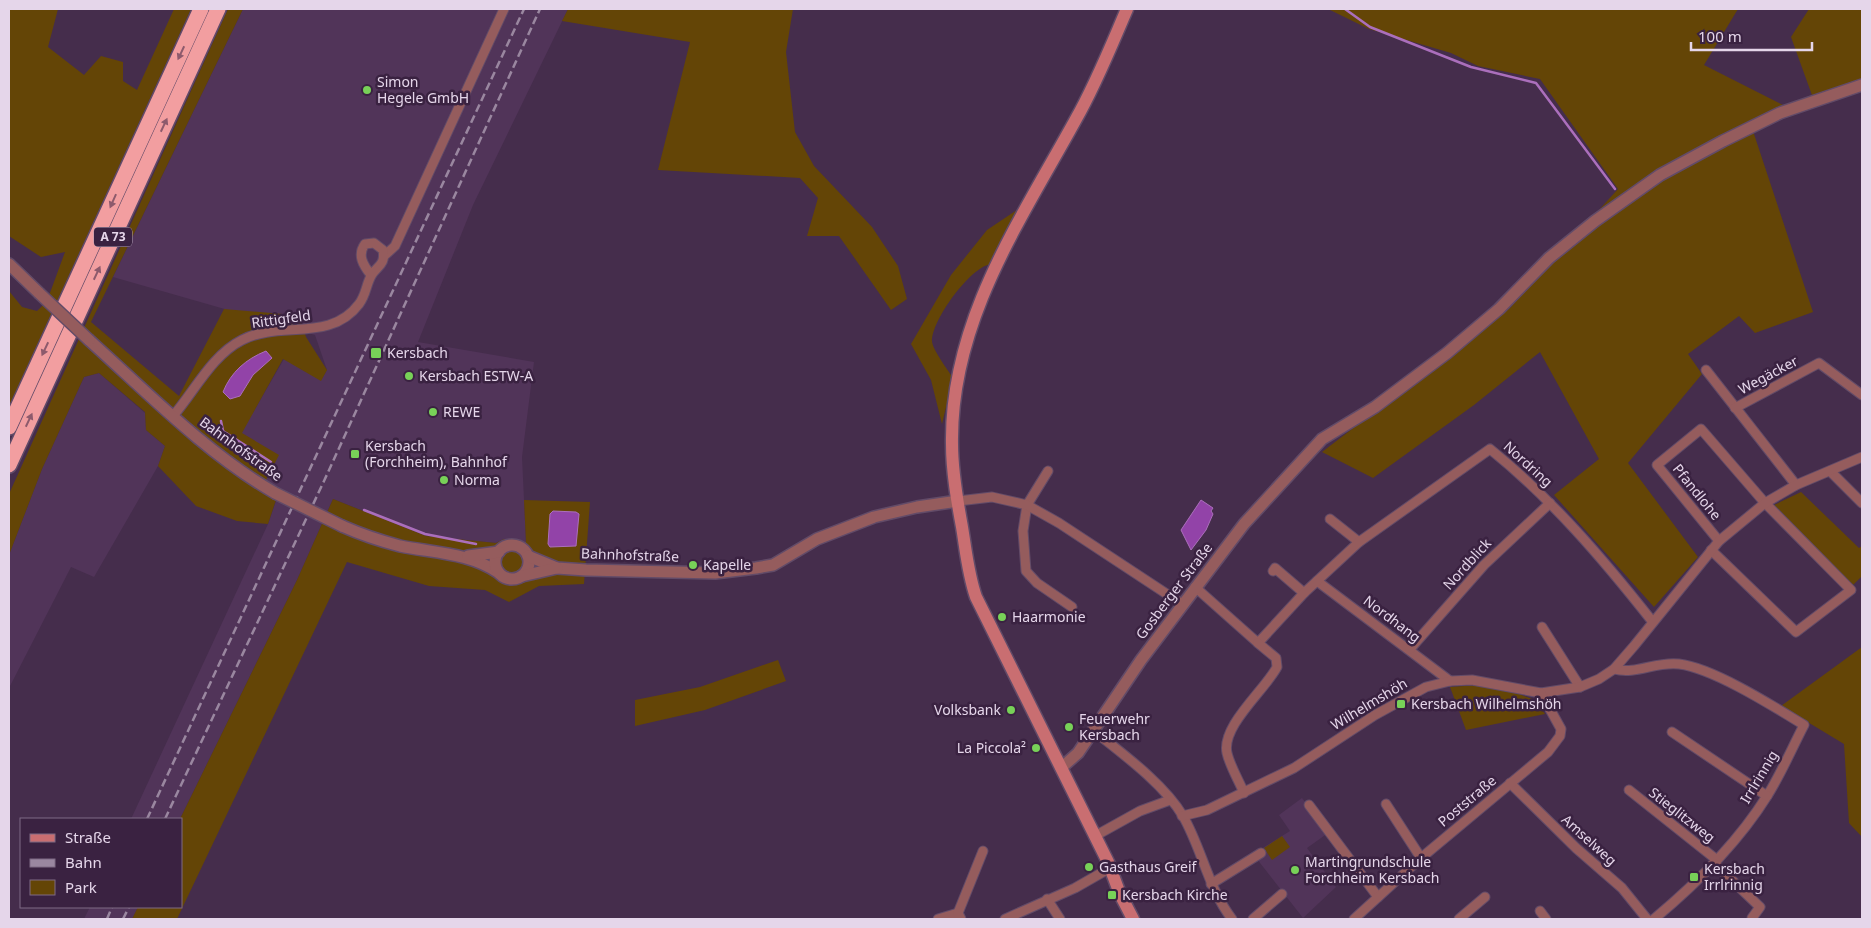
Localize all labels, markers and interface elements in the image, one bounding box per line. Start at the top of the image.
scale bar [1691,20,1812,52]
text: 100 m [1698,26,1742,46]
one-way arrow [176,46,184,60]
place label: Simon Hegele GmbH [377,72,469,107]
marker: Simon Hegele GmbH [361,84,373,96]
one-way arrow [161,118,169,132]
one-way arrow [109,194,117,208]
road number: A 73 [94,228,132,246]
one-way arrow [93,266,101,280]
street label: Rittigfeld [250,305,312,332]
one-way arrow [41,341,50,356]
place label: Kersbach [387,343,448,362]
marker: Kersbach [369,346,383,360]
street label: Wegäcker [1735,351,1801,398]
place label: Kersbach ESTW-A [419,366,533,385]
marker: Kersbach ESTW-A [403,370,415,382]
place label: REWE [443,402,480,421]
marker: REWE [427,406,439,418]
street label: Bahnhofstraße [196,412,287,485]
one-way arrow [25,413,33,427]
place label: Kersbach (Forchheim), Bahnhof [365,436,508,471]
street label: Nordring [1500,437,1557,491]
marker: Kersbach (Forchheim), Bahnhof [349,448,361,460]
street label: Pfandlohe [1669,460,1726,524]
place label: Norma [454,470,500,489]
marker: Norma [438,474,450,486]
street label: Nordblick [1438,533,1495,594]
street label: Gosberger Straße [1131,538,1216,643]
street label: Bahnhofstraße [581,543,679,566]
place label: Kapelle [703,555,751,574]
marker: Kapelle [687,559,699,571]
street label: Nordhang [1360,591,1425,646]
place label: Haarmonie [1012,607,1086,626]
marker: Haarmonie [996,611,1008,623]
street label: Wilhelmshöh [1327,673,1410,734]
place label: Kersbach Wilhelmshöh [1411,694,1562,713]
marker: Kersbach Wilhelmshöh [1395,698,1407,710]
place label: Volksbank [934,700,1002,719]
marker: Volksbank [1005,704,1017,716]
place label: Feuerwehr Kersbach [1079,709,1150,744]
marker: Feuerwehr Kersbach [1063,721,1075,733]
place label: La Piccola² [957,738,1026,757]
marker: La Piccola² [1030,742,1042,754]
street label: Irrlrinnig [1735,747,1782,807]
street label: Poststraße [1434,771,1500,831]
street label: Stieglitzweg [1645,783,1719,846]
street label: Amselweg [1558,810,1621,869]
legend [20,818,182,908]
text: Straße [65,827,111,847]
text: Bahn [65,852,102,872]
place label: Martingrundschule Forchheim Kersbach [1305,852,1439,887]
place label: Gasthaus Greif [1099,857,1198,876]
place label: Kersbach Irrlrinnig [1704,859,1765,894]
marker: Gasthaus Greif [1083,861,1095,873]
marker: Martingrundschule Forchheim Kersbach [1289,864,1301,876]
marker: Kersbach Irrlrinnig [1688,871,1700,883]
text: Park [65,877,97,897]
place label: Kersbach Kirche [1122,885,1228,904]
marker: Kersbach Kirche [1106,889,1118,901]

